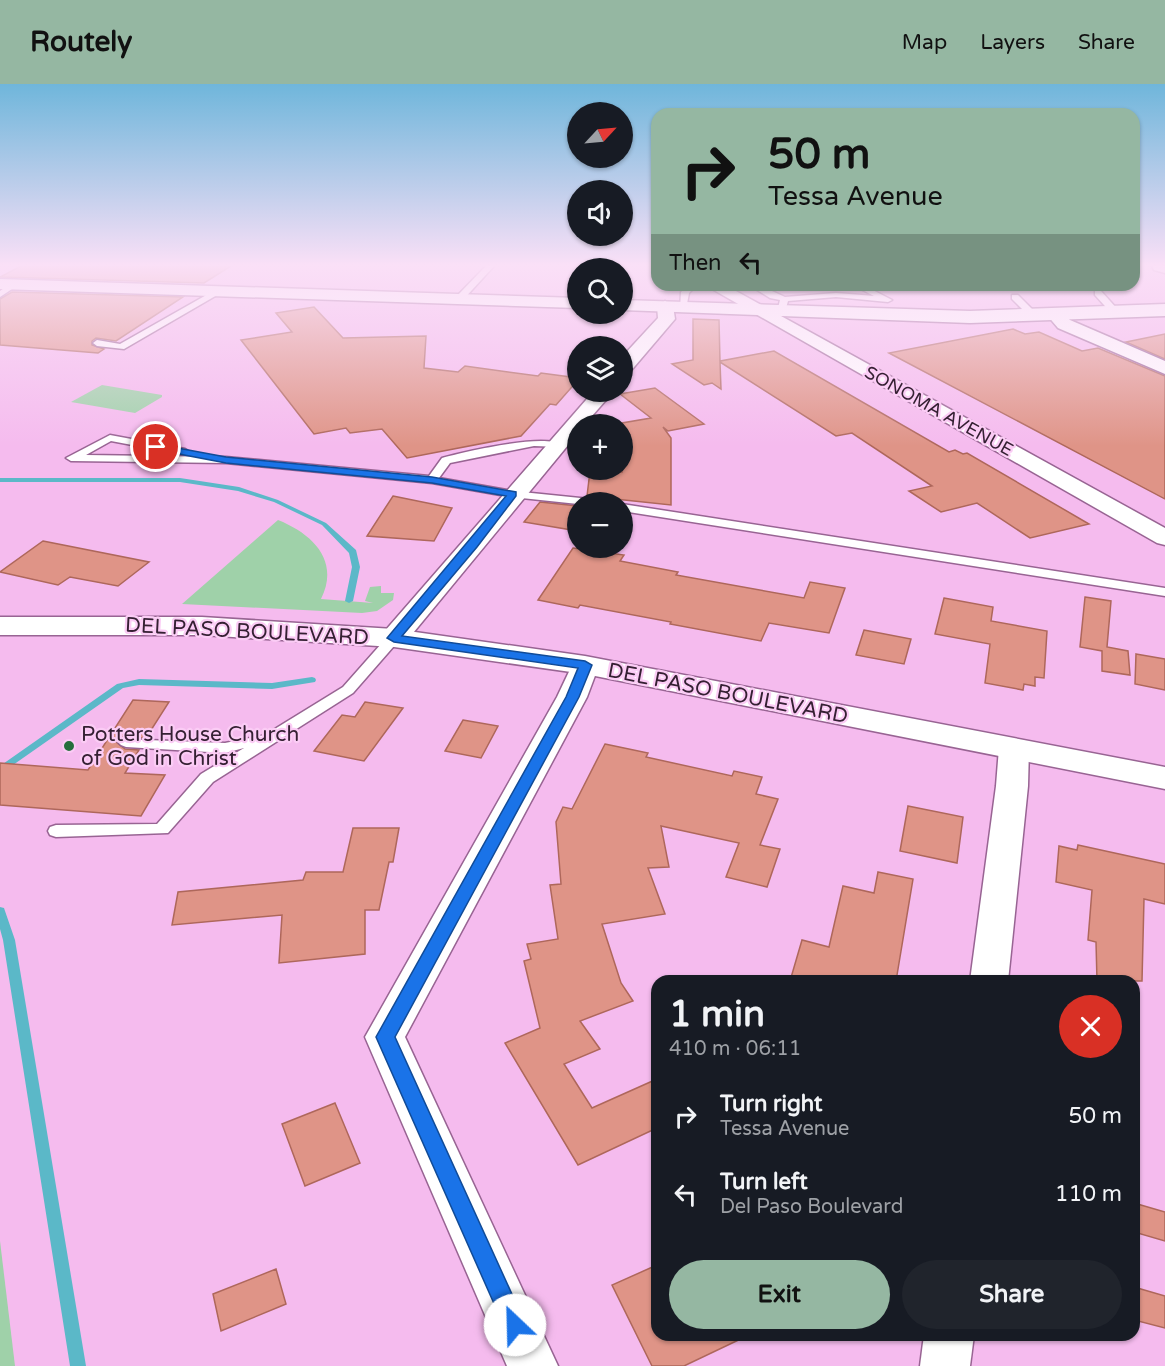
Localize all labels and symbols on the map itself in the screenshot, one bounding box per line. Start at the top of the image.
north arrow [567,102,633,168]
street label: SONOMA AVENUE [861,361,1017,461]
pin [130,421,181,472]
street label: DEL PASO BOULEVARD [124,613,370,650]
street label: DEL PASO BOULEVARD [606,658,850,729]
place label: Potters House Church of God in Christ [81,722,299,771]
marker: Potters House Church of God in Christ [62,739,76,753]
position arrow [483,1293,547,1357]

